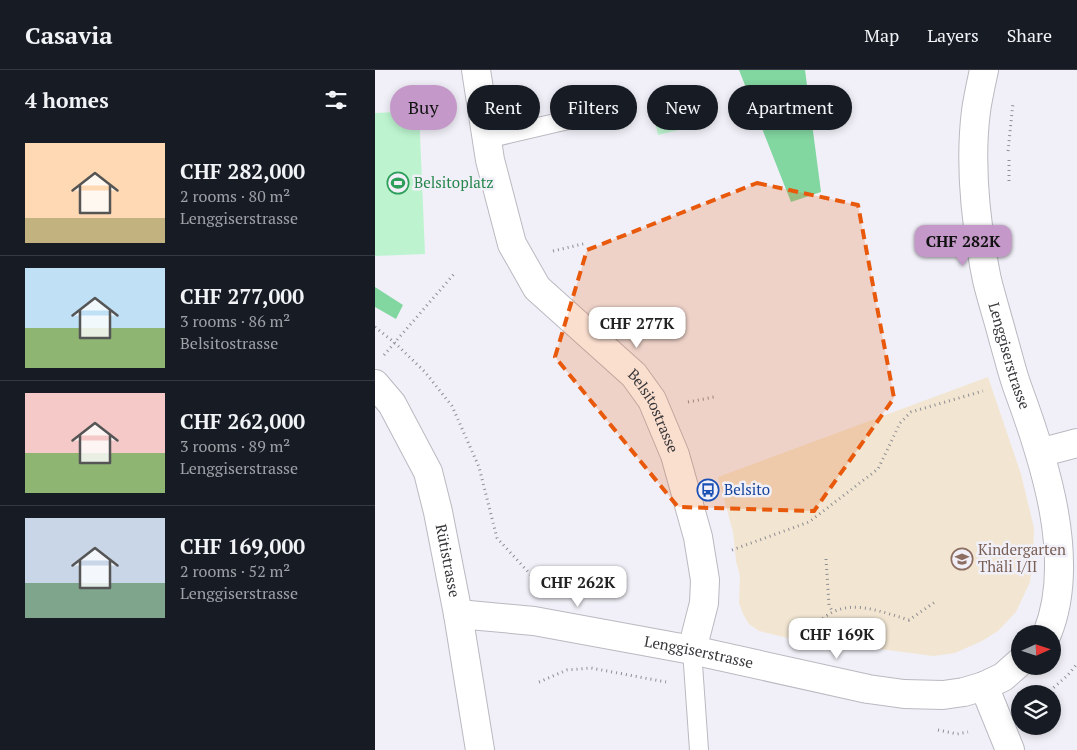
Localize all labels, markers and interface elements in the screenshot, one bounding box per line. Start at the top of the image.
text: Casavia [25,19,113,51]
text: Map [864,23,899,47]
text: Layers [927,23,979,47]
text: Share [1007,23,1052,47]
chip: Buy [390,85,457,130]
chip: Rent [467,85,540,130]
chip: Filters [550,85,637,130]
chip: New [647,85,718,130]
chip: Apartment [728,85,852,130]
text: 4 homes [25,86,109,114]
icon: filters [322,86,350,114]
text: CHF 282,000 [180,157,305,185]
icon: home [65,163,125,223]
sports icon: Belsitoplatz [386,171,410,195]
place label: Belsitoplatz [414,172,494,192]
text: 2 rooms · 80 m² [180,185,290,207]
text: Lenggiserstrasse [180,207,298,229]
pin: CHF 282K [911,224,1015,267]
text: CHF 282K [926,230,1000,252]
text: CHF 277,000 [180,282,304,310]
icon: home [65,288,125,348]
street label: Lenggiserstrasse [985,300,1036,412]
pin: CHF 277K [585,306,689,349]
text: 3 rooms · 86 m² [180,310,290,332]
text: CHF 277K [600,312,674,334]
text: Belsitostrasse [180,332,278,354]
street label: Belsitostrasse [624,364,684,456]
text: CHF 262,000 [180,407,305,435]
icon: home [65,413,125,473]
text: 3 rooms · 89 m² [180,435,290,457]
text: Lenggiserstrasse [180,457,298,479]
bus stop icon: Belsito [696,478,720,502]
place label: Belsito [724,479,770,499]
street label: Rütistrasse [432,522,465,599]
text: CHF 169,000 [180,532,305,560]
icon: home [65,538,125,598]
place label: Kindergarten Thäli I/II [978,539,1066,576]
school or university icon: Kindergarten Thäli I/II [950,547,974,571]
text: 2 rooms · 52 m² [180,560,290,582]
pin: CHF 262K [526,566,630,608]
text: CHF 262K [541,571,615,593]
text: Lenggiserstrasse [180,582,298,604]
pin: CHF 169K [785,618,889,660]
text: CHF 169K [800,623,874,645]
north arrow [1011,625,1061,675]
map controls [1011,625,1061,735]
street label: Lenggiserstrasse [643,630,755,672]
button: layers [1011,685,1061,735]

